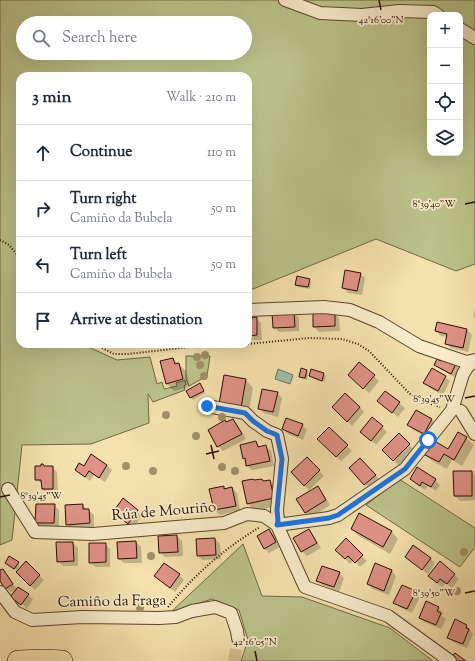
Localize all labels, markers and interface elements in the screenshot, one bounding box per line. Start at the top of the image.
map controls [427,12,463,156]
button: + [427,12,463,48]
text: 42°16'00"N [358,13,404,28]
search box [16,16,252,60]
icon: search [30,27,52,49]
text: Search here [62,28,137,49]
button: − [427,48,463,84]
button: locate [427,84,463,120]
text: 3 min [32,86,71,110]
text: Walk · 210 m [166,89,236,107]
button: layers [427,120,463,156]
icon: ahead [32,142,54,164]
text: Continue [70,142,132,163]
text: 110 m [207,144,236,162]
text: Turn right [70,189,136,210]
text: 8°39'40"W [412,197,456,212]
icon: right [32,198,54,220]
text: 50 m [211,200,236,218]
text: Camiño da Bubela [70,210,173,228]
text: Turn left [70,245,127,266]
icon: left [32,254,54,276]
text: 50 m [211,256,236,274]
text: Camiño da Bubela [70,266,173,284]
icon: arrive [32,310,54,332]
text: Arrive at destination [70,310,203,331]
text: 8°39'45"W [413,392,455,407]
route end [198,397,216,415]
route start [419,431,437,449]
text: 8°39'45"W [20,489,62,504]
street label: Rúa de Mouriño [111,497,217,527]
text: 8°39'50"W [413,586,455,601]
street label: Camiño da Fraga [57,591,167,613]
text: 42°16'05"N [233,635,277,650]

